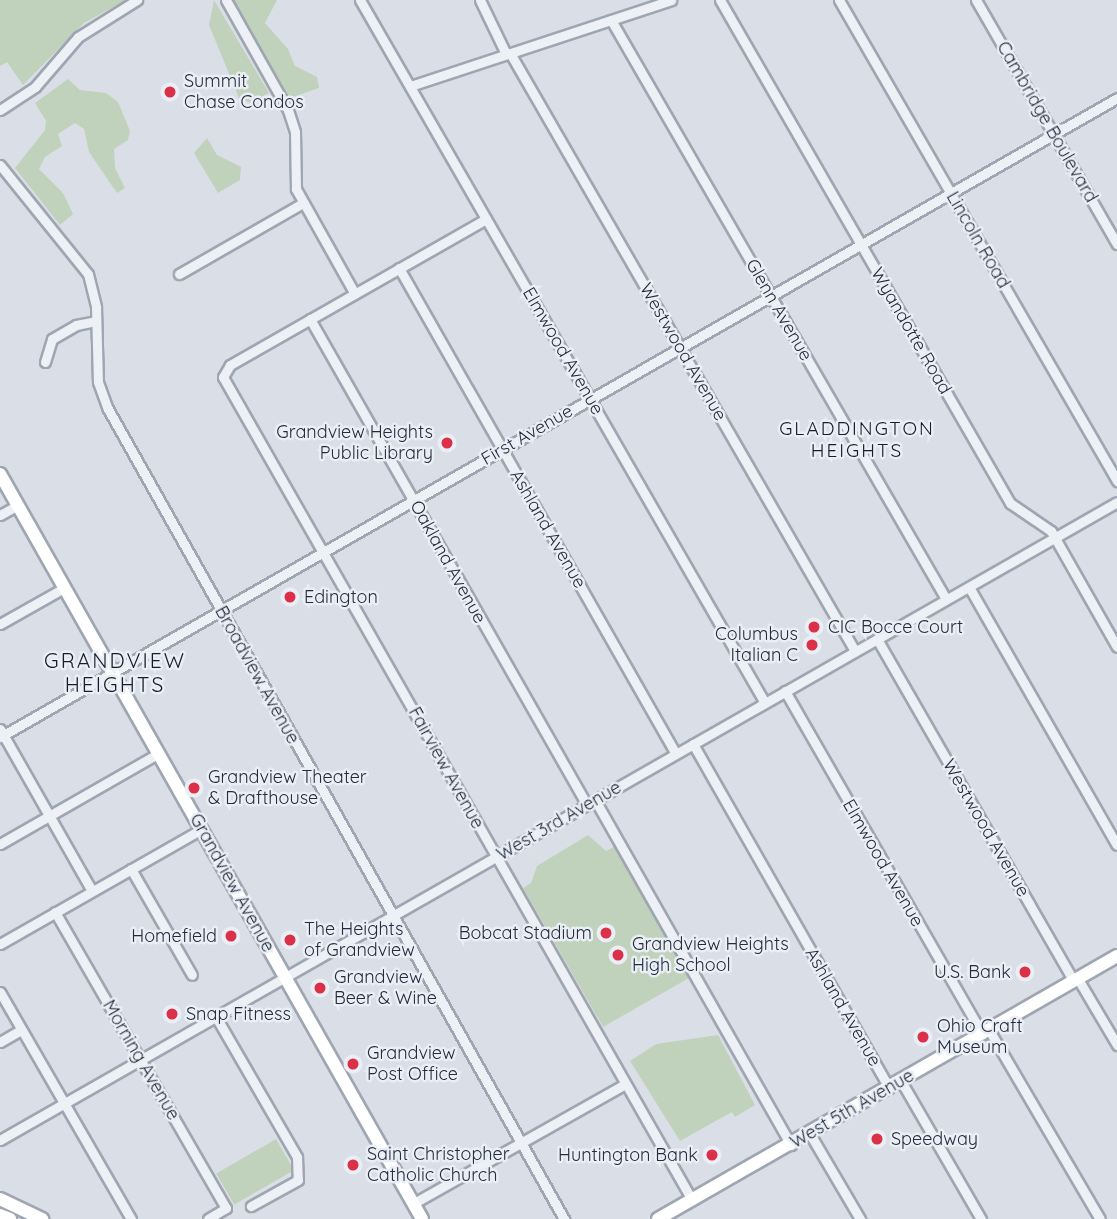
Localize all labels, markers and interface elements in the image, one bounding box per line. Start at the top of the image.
street label: Cambridge Boulevard [992,38,1102,206]
place label: Summit Chase Condos [184,71,304,114]
marker: Summit Chase Condos [162,84,178,100]
street label: Lincoln Road [942,188,1014,292]
street label: Glenn Avenue [741,255,817,365]
street label: Wyandotte Road [866,264,956,398]
street label: Westwood Avenue [635,279,731,425]
street label: Elmwood Avenue [518,283,608,419]
street label: First Avenue [477,400,577,470]
district label: GLADDINGTON HEIGHTS [781,418,933,462]
place label: Grandview Heights Public Library [276,422,433,464]
marker: Grandview Heights Public Library [439,435,455,451]
street label: Ashland Avenue [505,466,591,592]
street label: Oakland Avenue [405,497,491,627]
place label: Edington [304,586,378,608]
marker: Edington [282,589,298,605]
street label: Broadview Avenue [210,602,304,748]
place label: CIC Bocce Court [828,616,963,638]
marker: CIC Bocce Court [806,619,822,635]
place label: Columbus Italian C [715,624,798,666]
marker: Columbus Italian C [804,637,820,653]
district label: GRANDVIEW HEIGHTS [45,647,185,697]
street label: Fairview Avenue [404,703,488,833]
street label: Westwood Avenue [938,755,1034,901]
place label: Grandview Theater & Drafthouse [208,767,367,810]
street label: West 3rd Avenue [493,777,625,865]
marker: Grandview Theater & Drafthouse [186,780,202,796]
street label: Elmwood Avenue [838,795,928,931]
street label: Grandview Avenue [185,810,279,956]
place label: The Heights of Grandview [304,919,415,962]
place label: Bobcat Stadium [459,922,592,944]
place label: Homefield [131,925,217,947]
marker: Bobcat Stadium [598,925,614,941]
marker: Homefield [223,928,239,944]
marker: The Heights of Grandview [282,932,298,948]
place label: Grandview Heights High School [632,934,789,976]
street label: Ashland Avenue [800,944,886,1070]
marker: Grandview Heights High School [610,947,626,963]
place label: U.S. Bank [934,961,1011,983]
marker: U.S. Bank [1017,964,1033,980]
place label: Grandview Beer & Wine [334,967,437,1010]
marker: Grandview Beer & Wine [312,980,328,996]
street label: Morning Avenue [98,996,184,1124]
place label: Snap Fitness [186,1003,291,1025]
marker: Snap Fitness [164,1006,180,1022]
place label: Ohio Craft Museum [937,1016,1023,1058]
marker: Ohio Craft Museum [915,1029,931,1045]
place label: Grandview Post Office [367,1043,458,1086]
marker: Grandview Post Office [345,1056,361,1072]
street label: West 5th Avenue [786,1065,918,1153]
place label: Speedway [891,1128,978,1150]
marker: Speedway [869,1131,885,1147]
place label: Saint Christopher Catholic Church [367,1144,510,1186]
place label: Huntington Bank [558,1144,698,1166]
marker: Huntington Bank [704,1147,720,1163]
marker: Saint Christopher Catholic Church [345,1157,361,1173]

